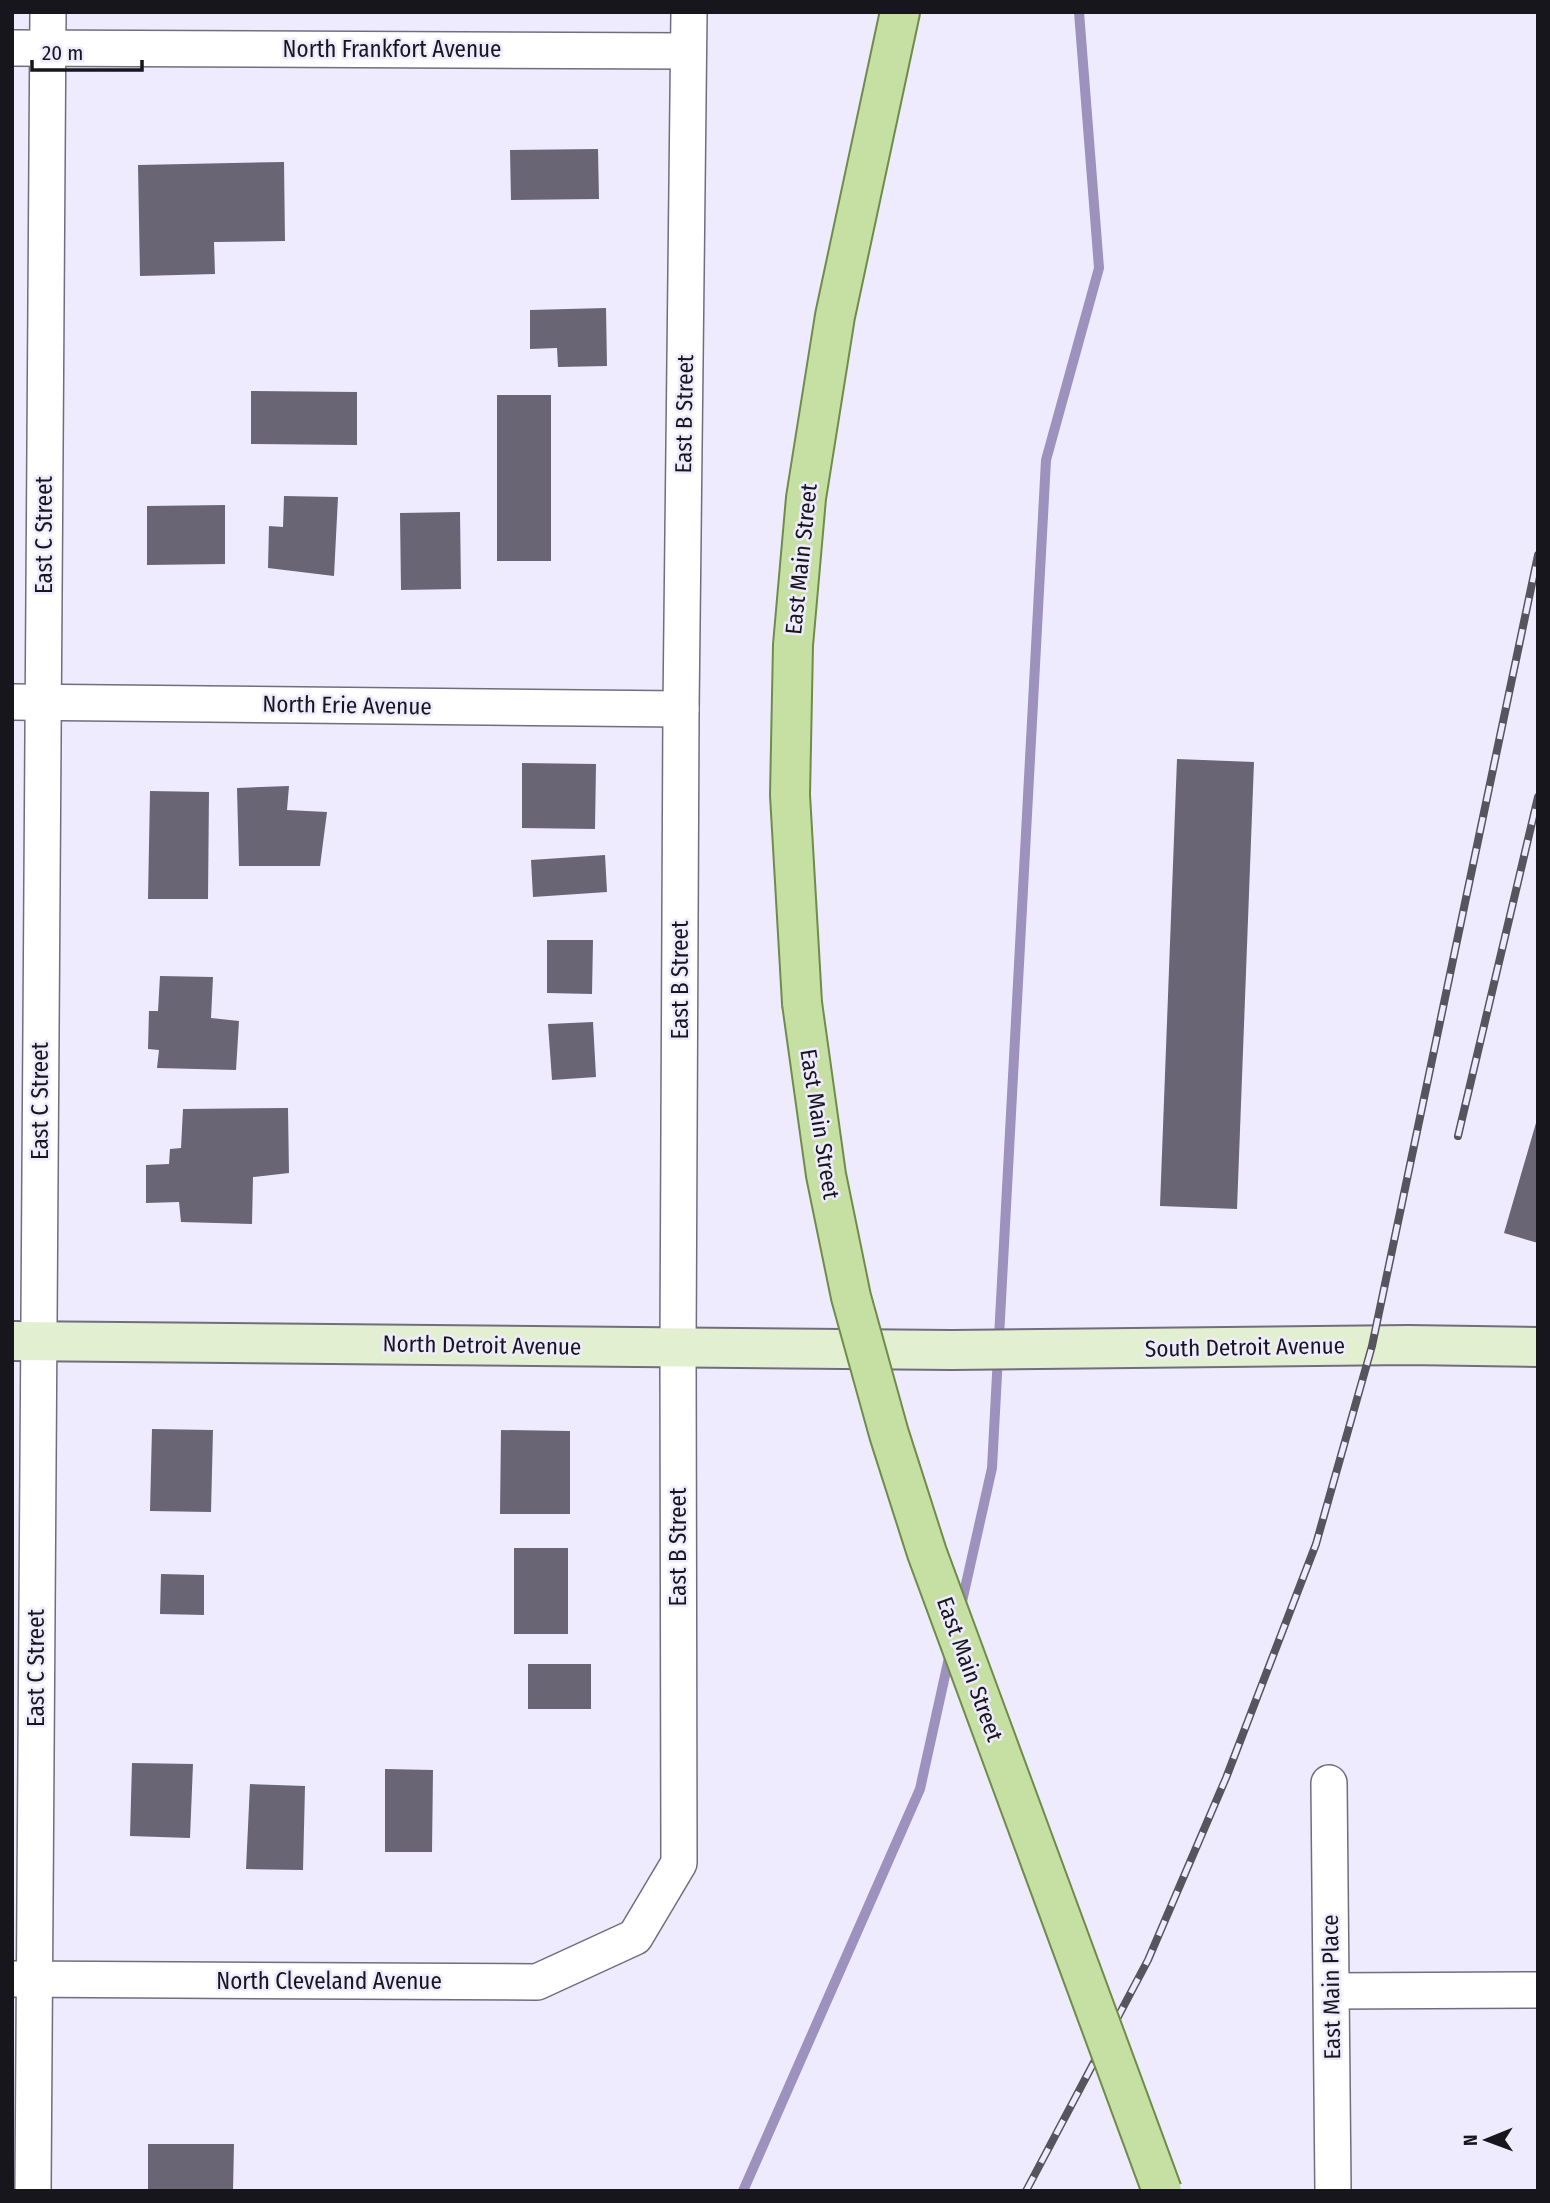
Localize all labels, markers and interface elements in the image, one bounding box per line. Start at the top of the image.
scale bar [32,28,142,72]
street label: North Frankfort Avenue [283,35,501,63]
text: 20 m [42,40,83,66]
street label: East B Street [669,354,699,474]
street label: East C Street [30,476,58,594]
street label: East Main Street [779,482,823,636]
street label: North Erie Avenue [262,690,432,720]
street label: East B Street [666,920,694,1039]
street label: East C Street [26,1042,54,1160]
street label: East Main Street [794,1047,846,1202]
street label: North Detroit Avenue [382,1329,582,1361]
street label: South Detroit Avenue [1145,1331,1345,1363]
street label: East B Street [664,1487,692,1606]
street label: East Main Street [931,1593,1009,1746]
street label: East C Street [22,1609,50,1727]
street label: East Main Place [1316,1914,1346,2060]
street label: North Cleveland Avenue [216,1967,442,1995]
north arrow [1452,2105,1522,2175]
text: N [1459,2134,1482,2146]

